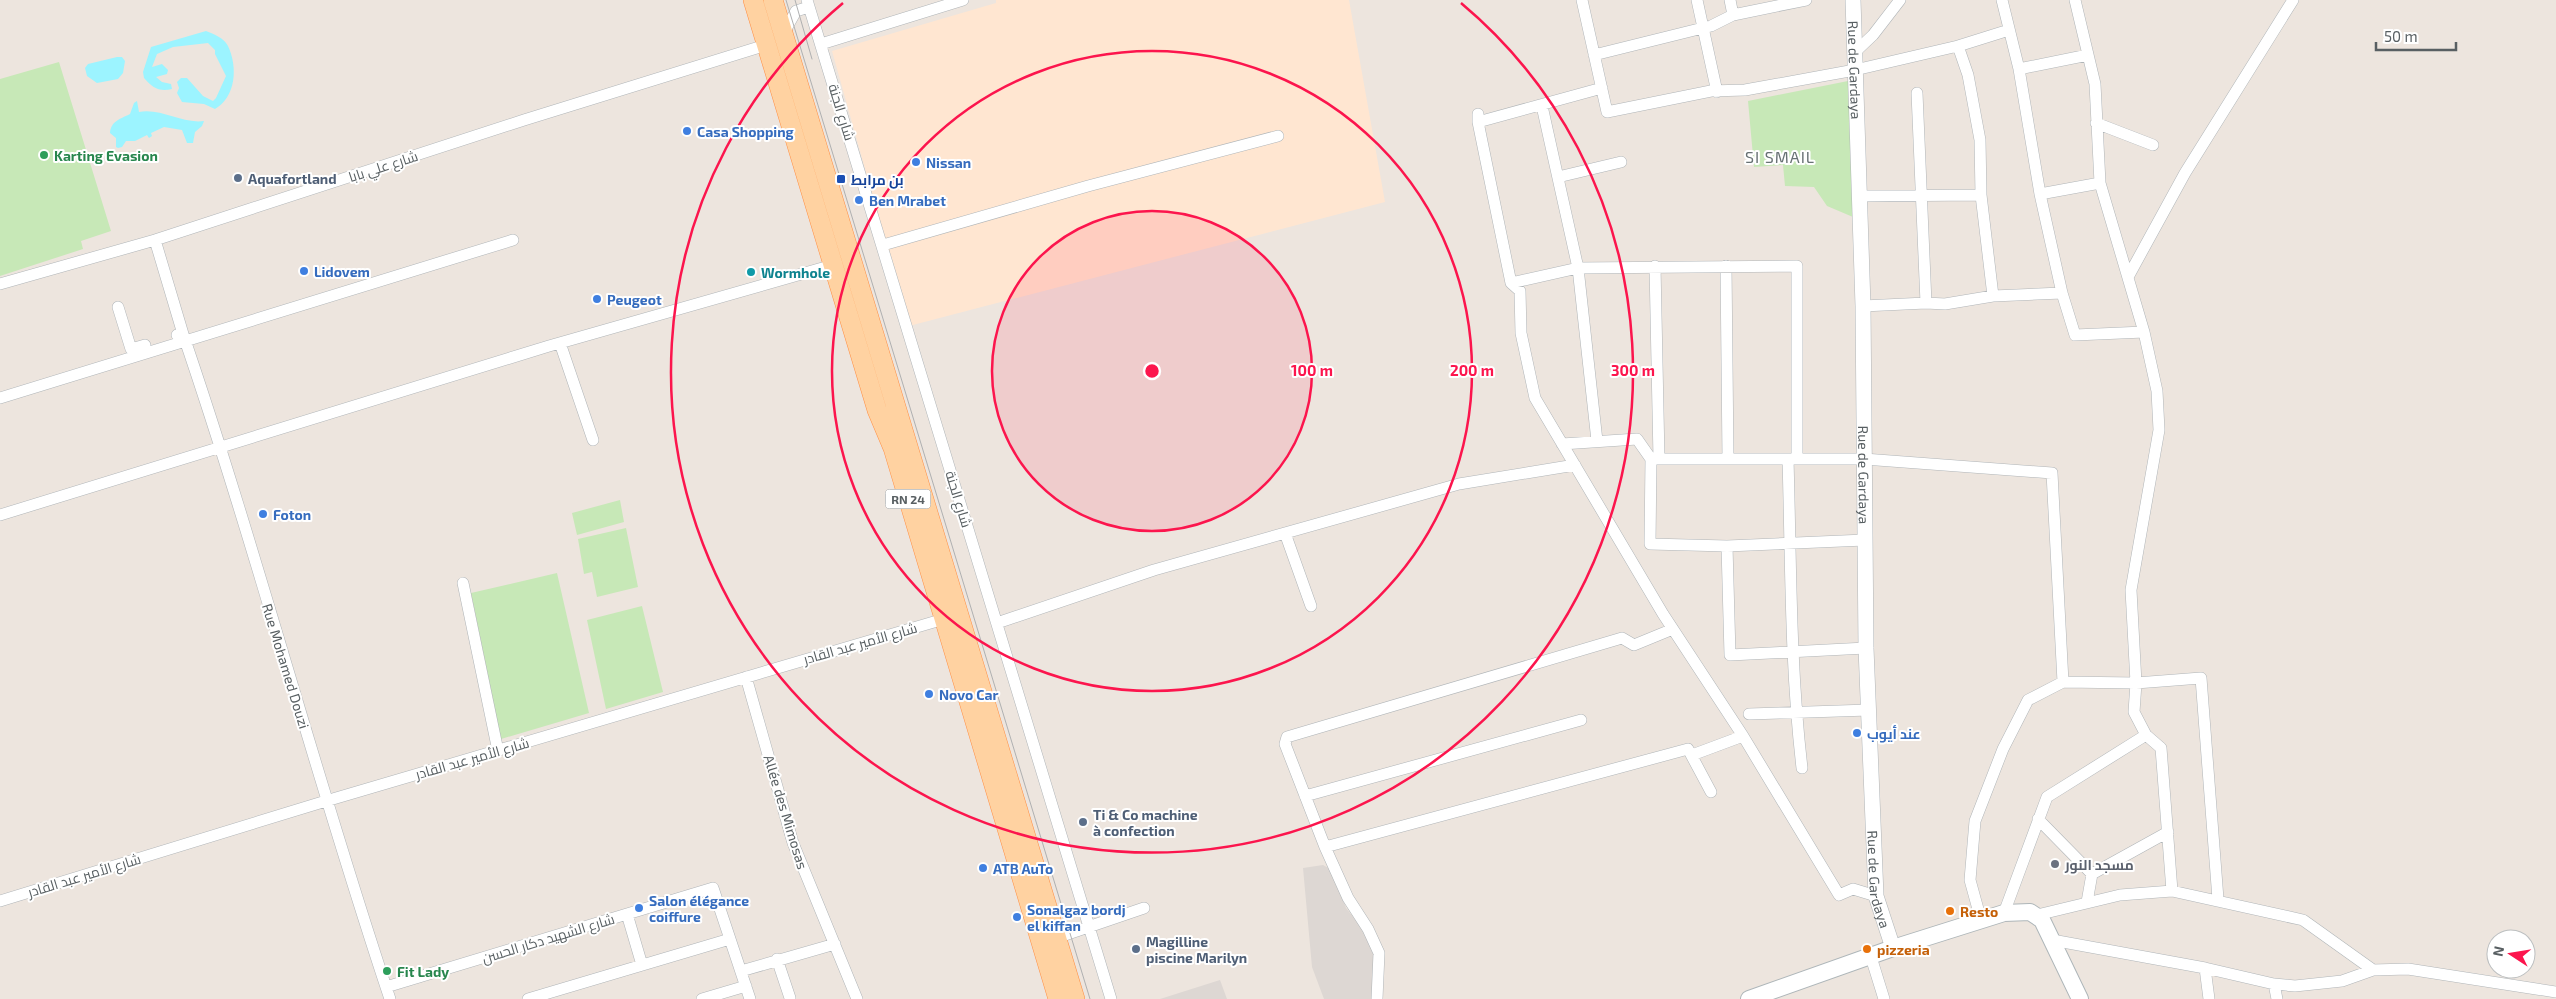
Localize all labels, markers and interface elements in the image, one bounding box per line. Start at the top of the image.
street label: Rue de Gardaya [1845,20,1865,120]
scale bar [2376,20,2456,52]
text: 50 m [2384,27,2418,45]
street label: شارع الجنة [824,82,859,143]
place label: Casa Shopping [697,123,794,140]
marker: Casa Shopping [681,125,693,137]
place label: Karting Evasion [54,147,158,164]
street label: شارع علي بابا [346,147,421,189]
district label: SI SMAIL [1745,147,1815,166]
marker: Karting Evasion [38,149,50,161]
place label: Nissan [926,154,971,171]
marker: Nissan [910,156,922,168]
place label: Aquafortland [248,170,337,187]
place label: بن مرابط [851,171,904,189]
marker: Aquafortland [232,172,244,184]
marker: بن مرابط [835,173,847,185]
place label: Ben Mrabet [869,192,946,209]
marker: Ben Mrabet [853,194,865,206]
place label: Lidovem [314,263,370,280]
place label: Wormhole [761,264,830,281]
marker: Lidovem [298,265,310,277]
marker: Wormhole [745,266,757,278]
place label: Peugeot [607,291,662,308]
marker: Peugeot [591,293,603,305]
text: 100 m [1291,361,1333,379]
text: 200 m [1450,361,1494,379]
text: 300 m [1611,361,1655,379]
centre of rings [1143,362,1161,380]
street label: Rue de Gardaya [1856,425,1873,524]
street label: شارع الجنة [941,469,976,530]
road number: RN 24 [886,489,930,508]
place label: Foton [273,506,311,523]
marker: Foton [257,508,269,520]
street label: Rue Mohamed Douzi [259,601,313,731]
street label: شارع الأمير عبد القادر [800,619,919,669]
place label: Novo Car [939,686,999,703]
marker: Novo Car [923,688,935,700]
place label: عند أيوب [1867,725,1921,743]
marker: عند أيوب [1851,727,1863,739]
street label: شارع الأمير عبد القادر [412,734,531,784]
street label: Allée des Mimosas [760,753,812,871]
place label: Ti & Co machine à confection [1093,806,1198,839]
marker: Ti & Co machine à confection [1077,816,1089,828]
street label: Rue de Gardaya [1865,830,1894,930]
street label: شارع الأمير عبد القادر [24,850,143,902]
place label: مسجد النور [2064,856,2134,874]
marker: مسجد النور [2049,858,2061,870]
place label: ATB AuTo [993,860,1053,877]
marker: ATB AuTo [977,862,989,874]
place label: Salon élégance coiffure [649,892,749,925]
place label: Sonalgaz bordj el kiffan [1027,901,1126,934]
marker: Salon élégance coiffure [633,902,645,914]
place label: Resto [1960,903,1998,920]
marker: Resto [1944,905,1956,917]
street label: شارع الشهيد دكار الحسن [480,910,617,967]
marker: Sonalgaz bordj el kiffan [1011,911,1023,923]
north arrow [2486,929,2536,979]
place label: Magilline piscine Marilyn [1146,933,1247,966]
place label: pizzeria [1877,941,1930,958]
marker: Magilline piscine Marilyn [1130,943,1142,955]
marker: pizzeria [1861,943,1873,955]
text: N [2488,944,2507,958]
place label: Fit Lady [397,963,449,980]
marker: Fit Lady [381,965,393,977]

